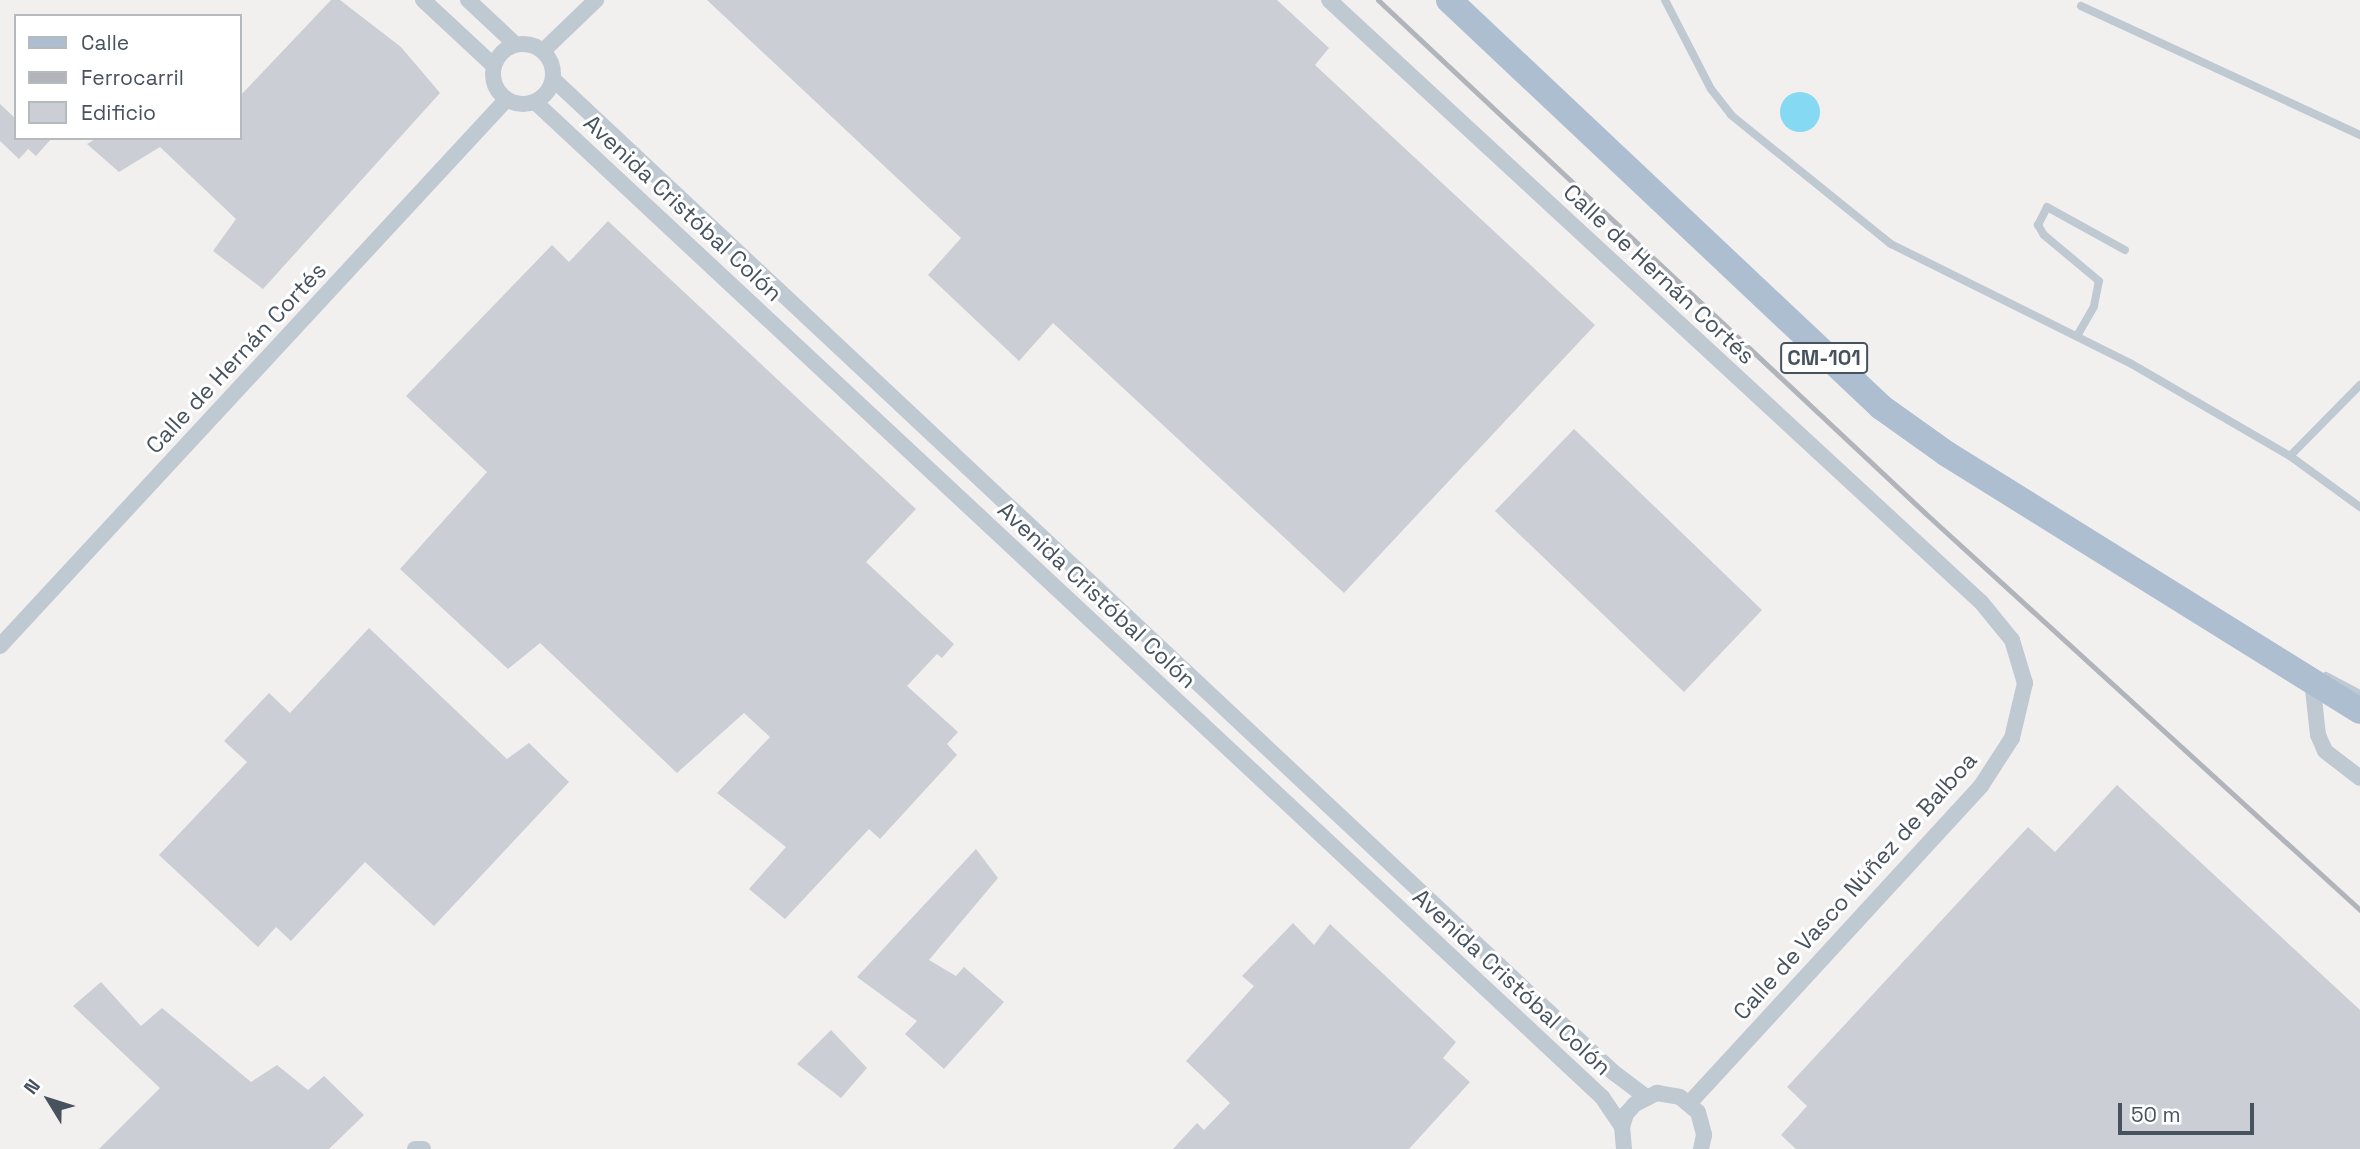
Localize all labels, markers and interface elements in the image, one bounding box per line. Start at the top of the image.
legend [14,14,242,140]
text: Calle [81,29,129,56]
text: Ferrocarril [81,64,184,91]
text: Edificio [81,99,156,126]
street label: Avenida Cristóbal Colón [578,109,788,307]
street label: Calle de Hernán Cortés [1558,178,1760,370]
street label: Calle de Hernán Cortés [140,257,332,459]
road number: CM-101 [1778,340,1870,376]
street label: Avenida Cristóbal Colón [992,496,1202,694]
street label: Calle de Vasco Núñez de Balboa [1727,746,1983,1026]
street label: Avenida Cristóbal Colón [1407,883,1617,1081]
north arrow [14,1065,84,1135]
text: N [18,1074,46,1099]
scale bar [2122,1090,2258,1134]
text: 50 m [2131,1101,2181,1128]

